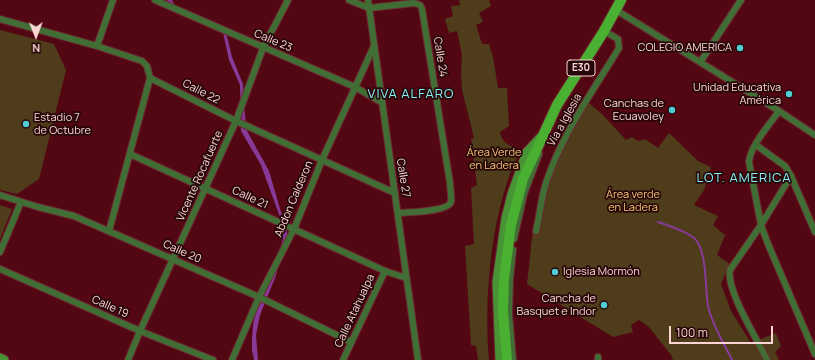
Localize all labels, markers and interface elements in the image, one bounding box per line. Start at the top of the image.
north arrow [16,16,56,56]
street label: Calle 23 [252,27,294,55]
street label: Calle 24 [430,36,450,78]
text: N [32,41,40,56]
place label: COLEGIO AMERICA [638,41,732,55]
marker: COLEGIO AMERICA [735,43,745,53]
road number: E30 [567,60,595,76]
street label: Calle 22 [180,77,222,107]
place label: Unidad Educativa América [693,81,781,107]
district label: VIVA ALFARO [368,86,454,102]
marker: Unidad Educativa América [784,89,794,99]
street label: Vía a Iglesia [545,91,585,149]
place label: Canchas de Ecuavoley [604,97,664,123]
marker: Canchas de Ecuavoley [667,105,677,115]
place label: Estadio 7 de Octubre [34,111,91,137]
marker: Estadio 7 de Octubre [21,119,31,129]
street label: Vicente Rocafuerte [174,129,226,223]
park label: Área Verde en Ladera [467,146,521,172]
street label: Calle 27 [393,157,413,199]
street label: Abdon Calderon [272,159,316,239]
district label: LOT. AMERICA [697,170,791,186]
street label: Calle 21 [230,184,270,212]
park label: Área verde en Ladera [606,188,660,214]
street label: Calle 20 [161,238,203,266]
place label: Iglesia Mormón [563,265,640,279]
marker: Iglesia Mormón [550,267,560,277]
street label: Calle Atahualpa [332,272,378,350]
place label: Cancha de Basquet e Indor [517,292,596,318]
street label: Calle 19 [90,293,130,321]
marker: Cancha de Basquet e Indor [599,300,609,310]
scale bar [671,318,775,344]
text: 100 m [676,324,708,341]

